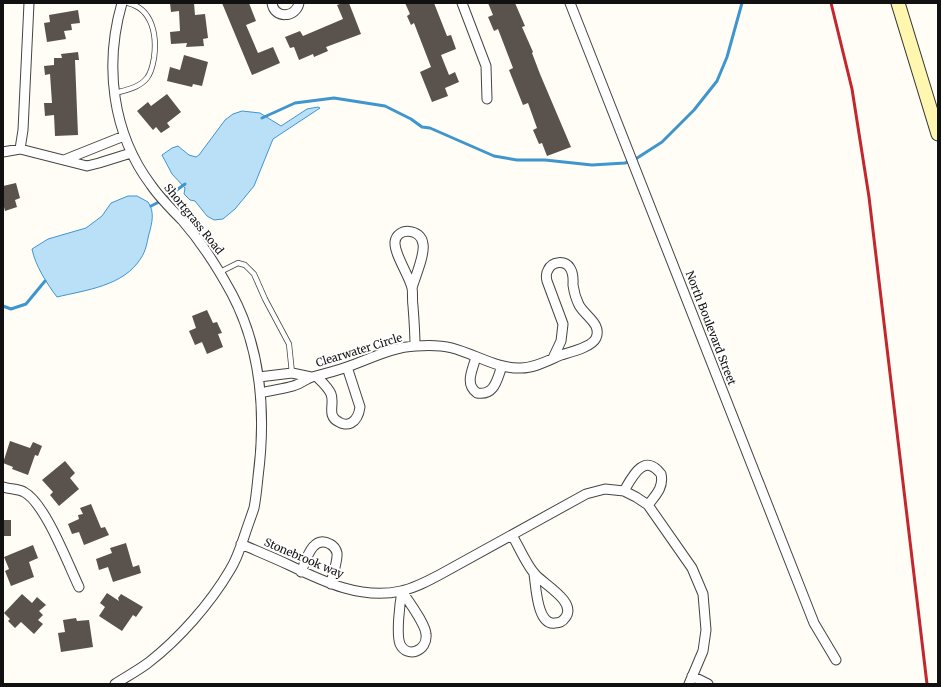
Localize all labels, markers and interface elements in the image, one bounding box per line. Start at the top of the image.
street label: Shortgrass Road [161,181,227,257]
street label: North Boulevard Street [683,269,740,388]
street label: Clearwater Circle [314,330,404,370]
street label: Stonebrook way [262,535,346,581]

